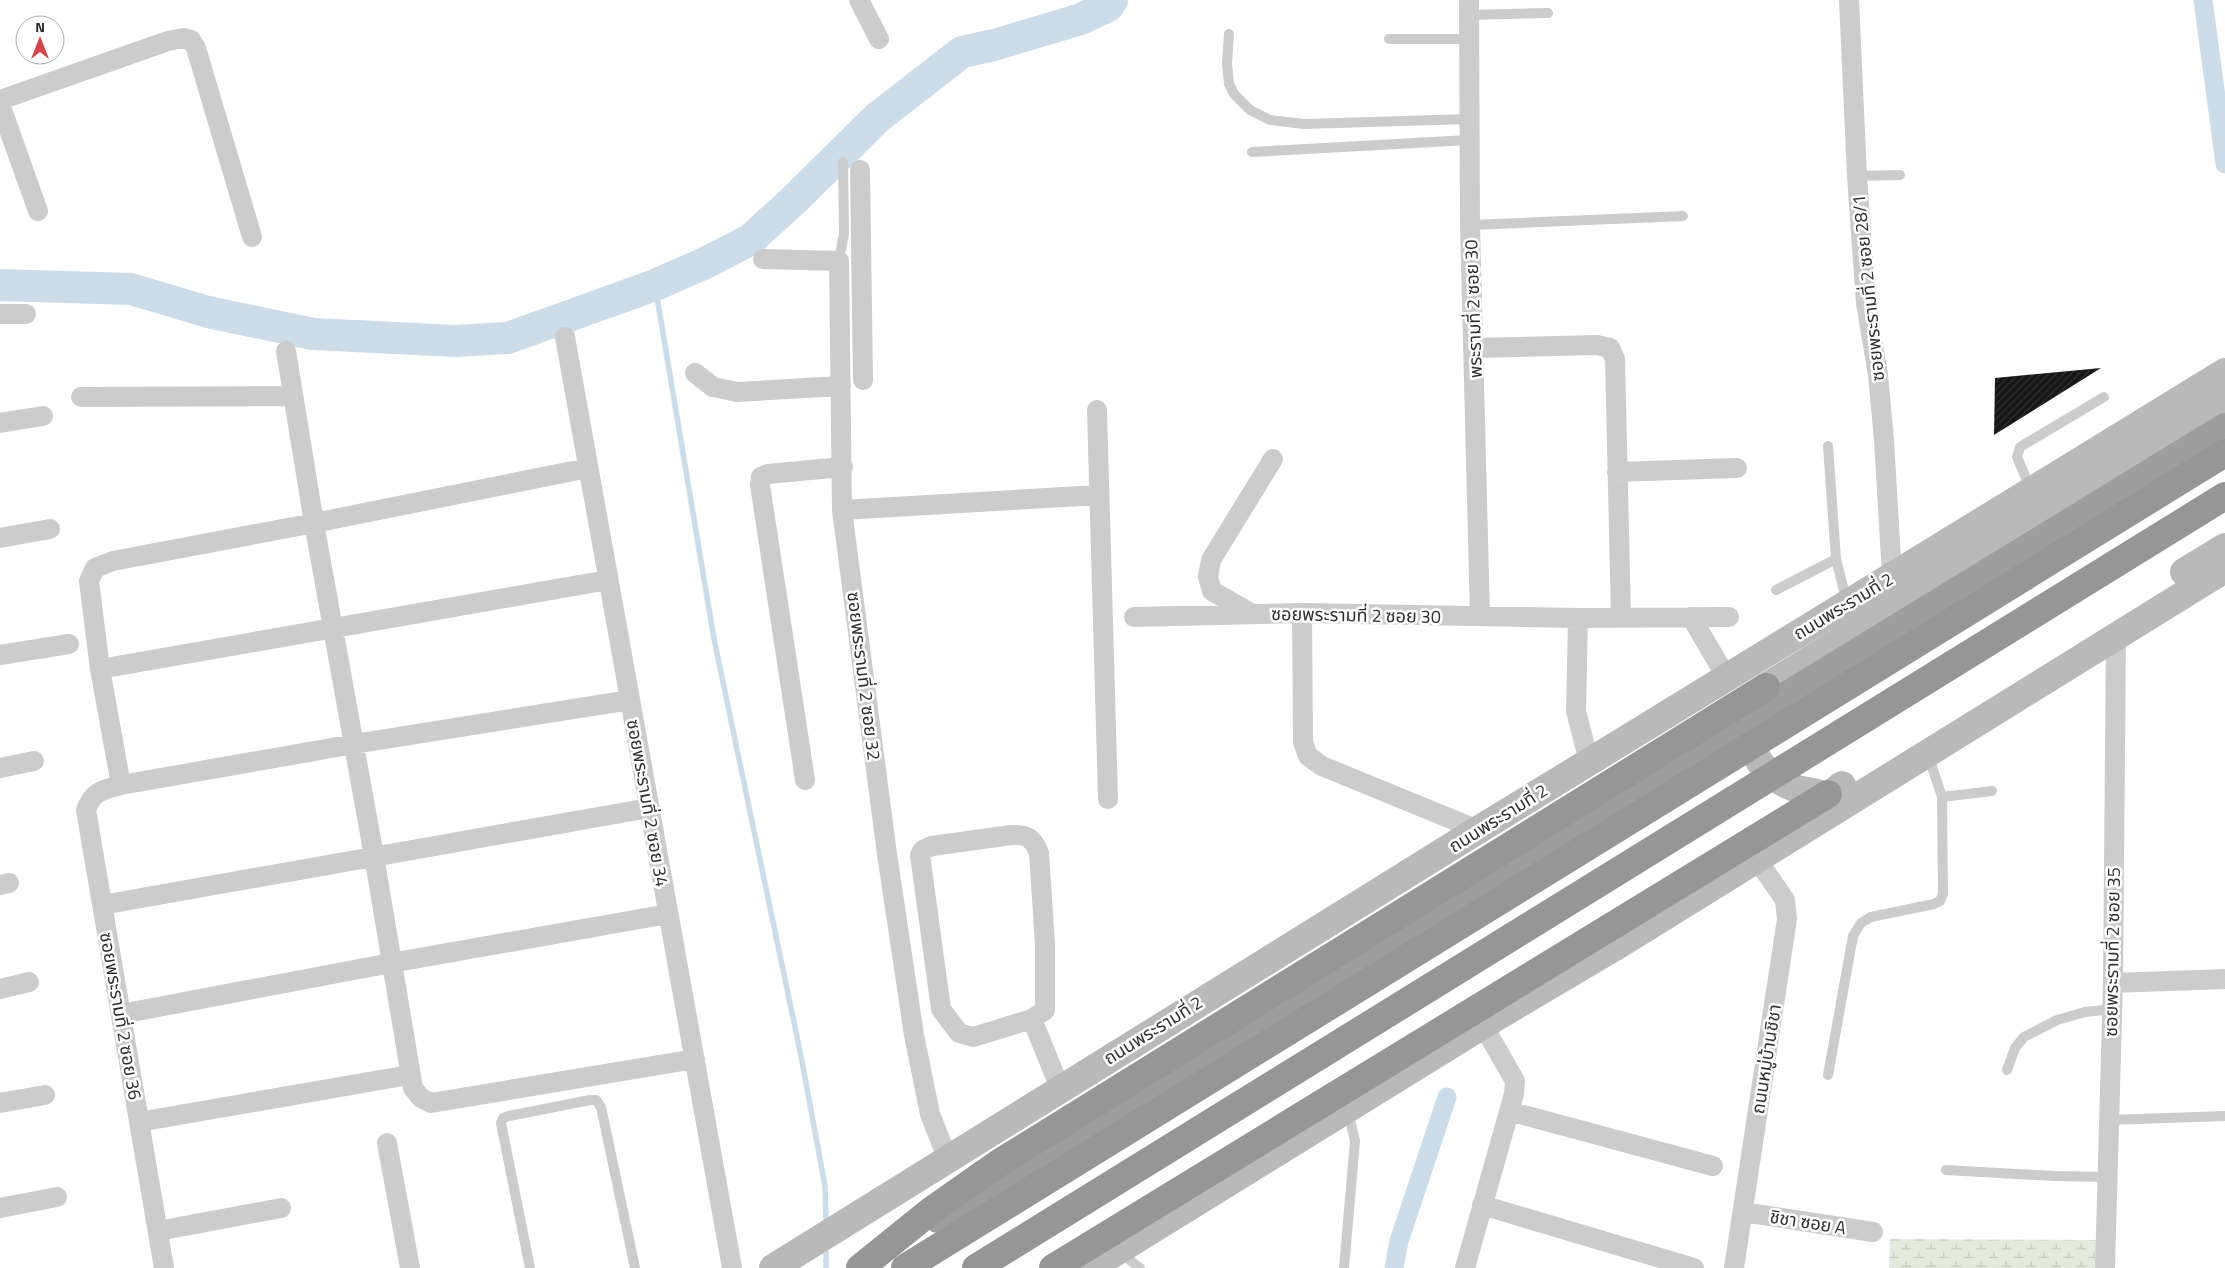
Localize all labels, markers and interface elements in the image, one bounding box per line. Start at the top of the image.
north arrow [15,15,65,65]
text: N [35,16,45,37]
street label: ซอยพระรามที่ 2 ซอย 28/1 [1845,194,1891,382]
street label: พระรามที่ 2 ซอย 30 [1457,239,1489,379]
street label: ถนนพระรามที่ 2 [1788,565,1898,647]
street label: ซอยพระรามที่ 2 ซอย 32 [840,590,888,762]
street label: ซอยพระรามที่ 2 ซอย 30 [1271,600,1441,630]
street label: ซอยพระรามที่ 2 ซอย 34 [620,717,676,889]
street label: ถนนพระรามที่ 2 [1443,777,1553,859]
street label: ซอยพระรามที่ 2 ซอย 35 [2097,867,2127,1037]
street label: ซอยพระรามที่ 2 ซอย 36 [93,930,149,1102]
street label: ถนนพระรามที่ 2 [1098,989,1208,1071]
street label: ถนนหมู่บ้านชิชา [1744,1002,1788,1116]
street label: ชิชา ซอย A [1768,1203,1848,1241]

